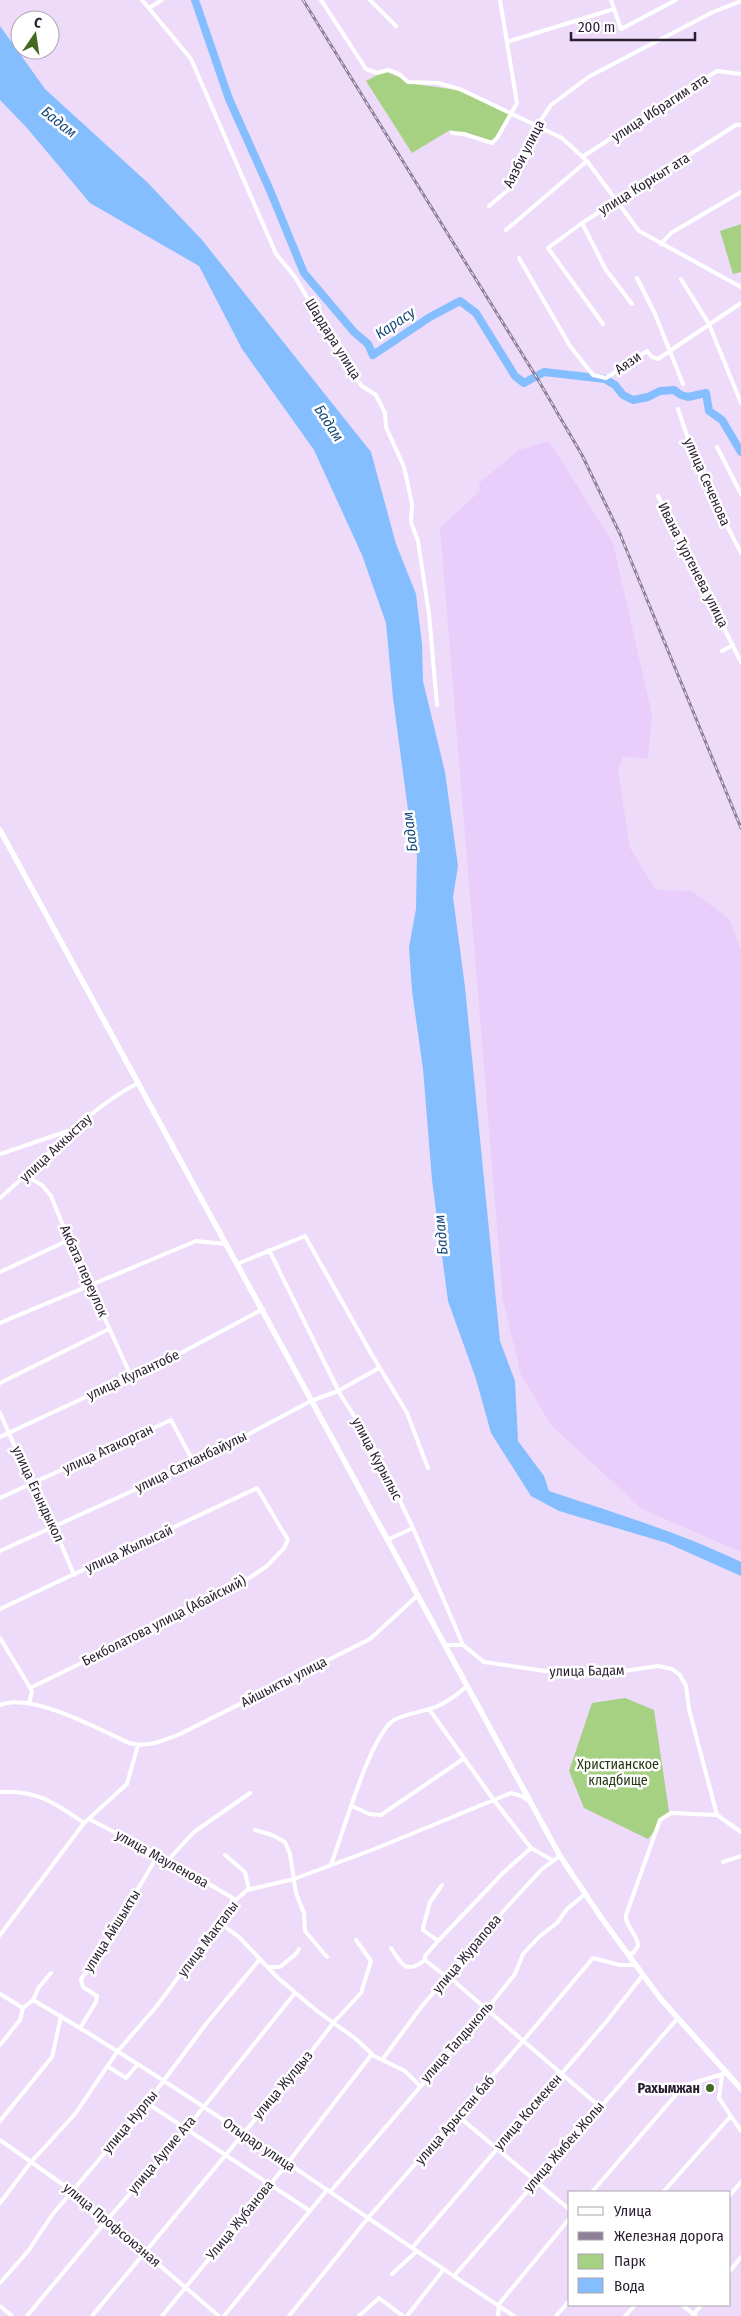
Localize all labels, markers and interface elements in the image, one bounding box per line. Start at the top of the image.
north arrow [10,10,60,60]
scale bar [571,10,695,42]
text: С [32,14,44,32]
text: 200 m [578,18,615,36]
street label: улица Ибрагим ата [609,70,712,146]
water label: Бадам [38,102,80,142]
street label: Аязби улица [500,117,548,191]
street label: улица Коркыт ата [595,149,693,219]
street label: Шардара улица [301,295,365,383]
water label: Карасу [372,302,420,343]
street label: Аязи [612,348,644,378]
water label: Бадам [311,401,347,445]
street label: улица Сеченова [680,435,734,529]
street label: Ивана Тургенева улица [654,500,732,630]
water label: Бадам [399,811,421,853]
street label: улица Аккыстау [16,1110,96,1186]
water label: Бадам [430,1214,452,1256]
street label: Акбата переулок [56,1222,112,1320]
street label: улица Кулантобе [84,1346,182,1404]
street label: улица Курылыс [348,1415,406,1503]
street label: улица Атакорган [60,1421,156,1477]
street label: улица Сатканбайулы [132,1428,250,1496]
street label: улица Егындыкол [8,1443,68,1545]
street label: улица Жылысай [82,1521,176,1577]
street label: Бекболатова улица (Абайский) [79,1572,249,1670]
street label: Айшыкты улица [238,1653,330,1711]
street label: улица Бадам [549,1662,625,1680]
park label: Христианское кладбище [577,1756,659,1789]
street label: улица Мауленова [113,1826,212,1892]
street label: улица Айшыкты [80,1887,144,1975]
street label: улица Макталы [174,1898,242,1980]
street label: улица Журапова [429,1911,505,1997]
street label: улица Талдыколь [417,1998,497,2086]
street label: улица Жулдыз [249,2047,317,2123]
street label: улица Космекен [490,2070,566,2154]
street label: улица Арыстан баб [412,2072,498,2168]
place label: Рахымжан [637,2080,700,2097]
marker: Рахымжан [704,2082,716,2094]
street label: улица Нурлы [99,2087,161,2157]
street label: улица Жибек Жолы [520,2098,608,2196]
street label: улица Аулие Ата [125,2113,199,2197]
street label: Отырар улица [220,2115,299,2176]
street label: Улица Жубанова [202,2177,277,2264]
street label: улица Профсоюзная [60,2179,164,2271]
legend [568,2191,731,2306]
text: Улица [613,2202,652,2220]
text: Железная дорога [614,2227,724,2245]
text: Парк [614,2252,645,2270]
text: Вода [614,2277,645,2295]

